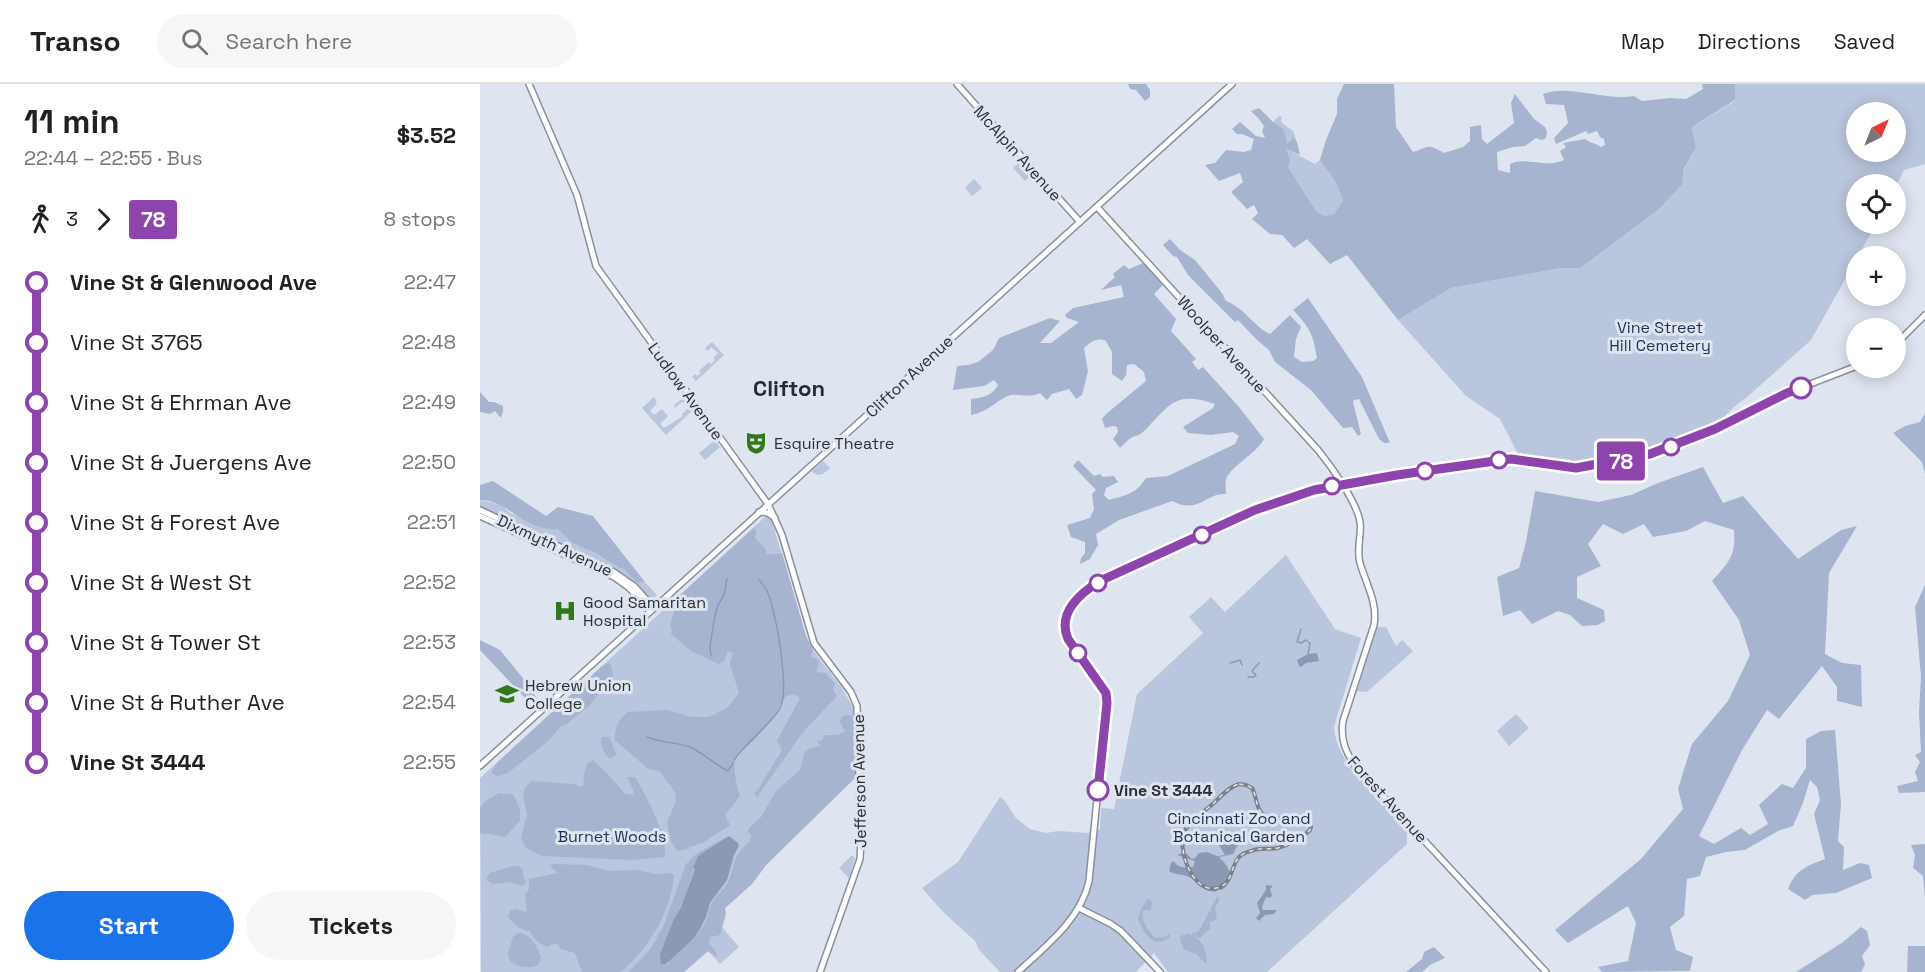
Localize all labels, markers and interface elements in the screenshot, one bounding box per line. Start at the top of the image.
search box [157,14,577,68]
text: Transo [30,23,121,59]
icon: search [178,25,211,58]
text: Search here [226,27,352,55]
text: Map [1621,28,1665,55]
text: Directions [1698,28,1801,55]
text: Saved [1834,28,1895,55]
text: 11 min [24,101,120,143]
street label: McAlpin Avenue [969,101,1066,206]
north arrow [1846,102,1906,162]
map controls [1846,102,1906,378]
text: $3.52 [397,121,456,149]
text: 22:44 – 22:55 · Bus [24,145,203,171]
button: locate [1846,174,1906,234]
icon: walk [24,203,57,236]
icon: forward [87,203,120,236]
text: 3 [66,206,78,232]
text: 78 [141,206,165,233]
text: 8 stops [383,206,456,232]
button: + [1846,246,1906,306]
text: Vine St & Glenwood Ave [70,268,317,296]
text: 22:47 [404,269,456,295]
street label: Woolper Avenue [1172,291,1271,397]
park label: Vine Street Hill Cemetery [1609,317,1711,356]
button: − [1846,318,1906,378]
text: Vine St 3765 [70,328,203,356]
text: 22:48 [402,329,456,355]
street label: Clifton Avenue [861,330,957,422]
street label: Ludlow Avenue [643,338,728,444]
district label: Clifton [753,374,825,402]
unlabelled marker [1790,377,1812,399]
text: Vine St & Ehrman Ave [70,388,292,416]
text: 22:49 [402,389,456,415]
theatre icon: Esquire Theatre [743,430,769,456]
place label: Esquire Theatre [774,433,894,454]
unlabelled marker [1662,438,1680,456]
line badge: 78 [1594,442,1648,481]
text: Vine St & Juergens Ave [70,448,312,476]
text: 78 [1609,448,1633,475]
text: 22:50 [402,449,456,475]
unlabelled marker [1490,451,1508,469]
unlabelled marker [1416,462,1434,480]
unlabelled marker [1323,477,1341,495]
text: Vine St & Forest Ave [70,508,280,536]
text: 22:51 [407,509,456,535]
street label: Dixmyth Avenue [494,510,616,581]
unlabelled marker [1193,526,1211,544]
text: Vine St & West St [70,568,252,596]
text: 22:52 [403,569,456,595]
unlabelled marker [1089,574,1107,592]
place label: Good Samaritan Hospital [583,592,706,631]
hospital icon: Good Samaritan Hospital [552,598,578,624]
text: Vine St & Tower St [70,628,261,656]
text: 22:53 [403,629,456,655]
unlabelled marker [1069,644,1087,662]
place label: Hebrew Union College [525,675,631,714]
school or university icon: Hebrew Union College [494,681,520,707]
text: Vine St & Ruther Ave [70,688,285,716]
text: 22:54 [402,689,456,715]
street label: Jefferson Avenue [848,714,871,848]
text: Vine St 3444 [70,748,206,776]
text: 22:55 [403,749,456,775]
street label: Forest Avenue [1343,752,1432,847]
marker: Vine St 3444 [1087,779,1109,801]
place label: Vine St 3444 [1114,780,1213,801]
park label: Cincinnati Zoo and Botanical Garden [1167,808,1311,847]
park label: Burnet Woods [557,826,667,847]
button: Start [24,891,234,960]
button: Tickets [246,891,456,960]

